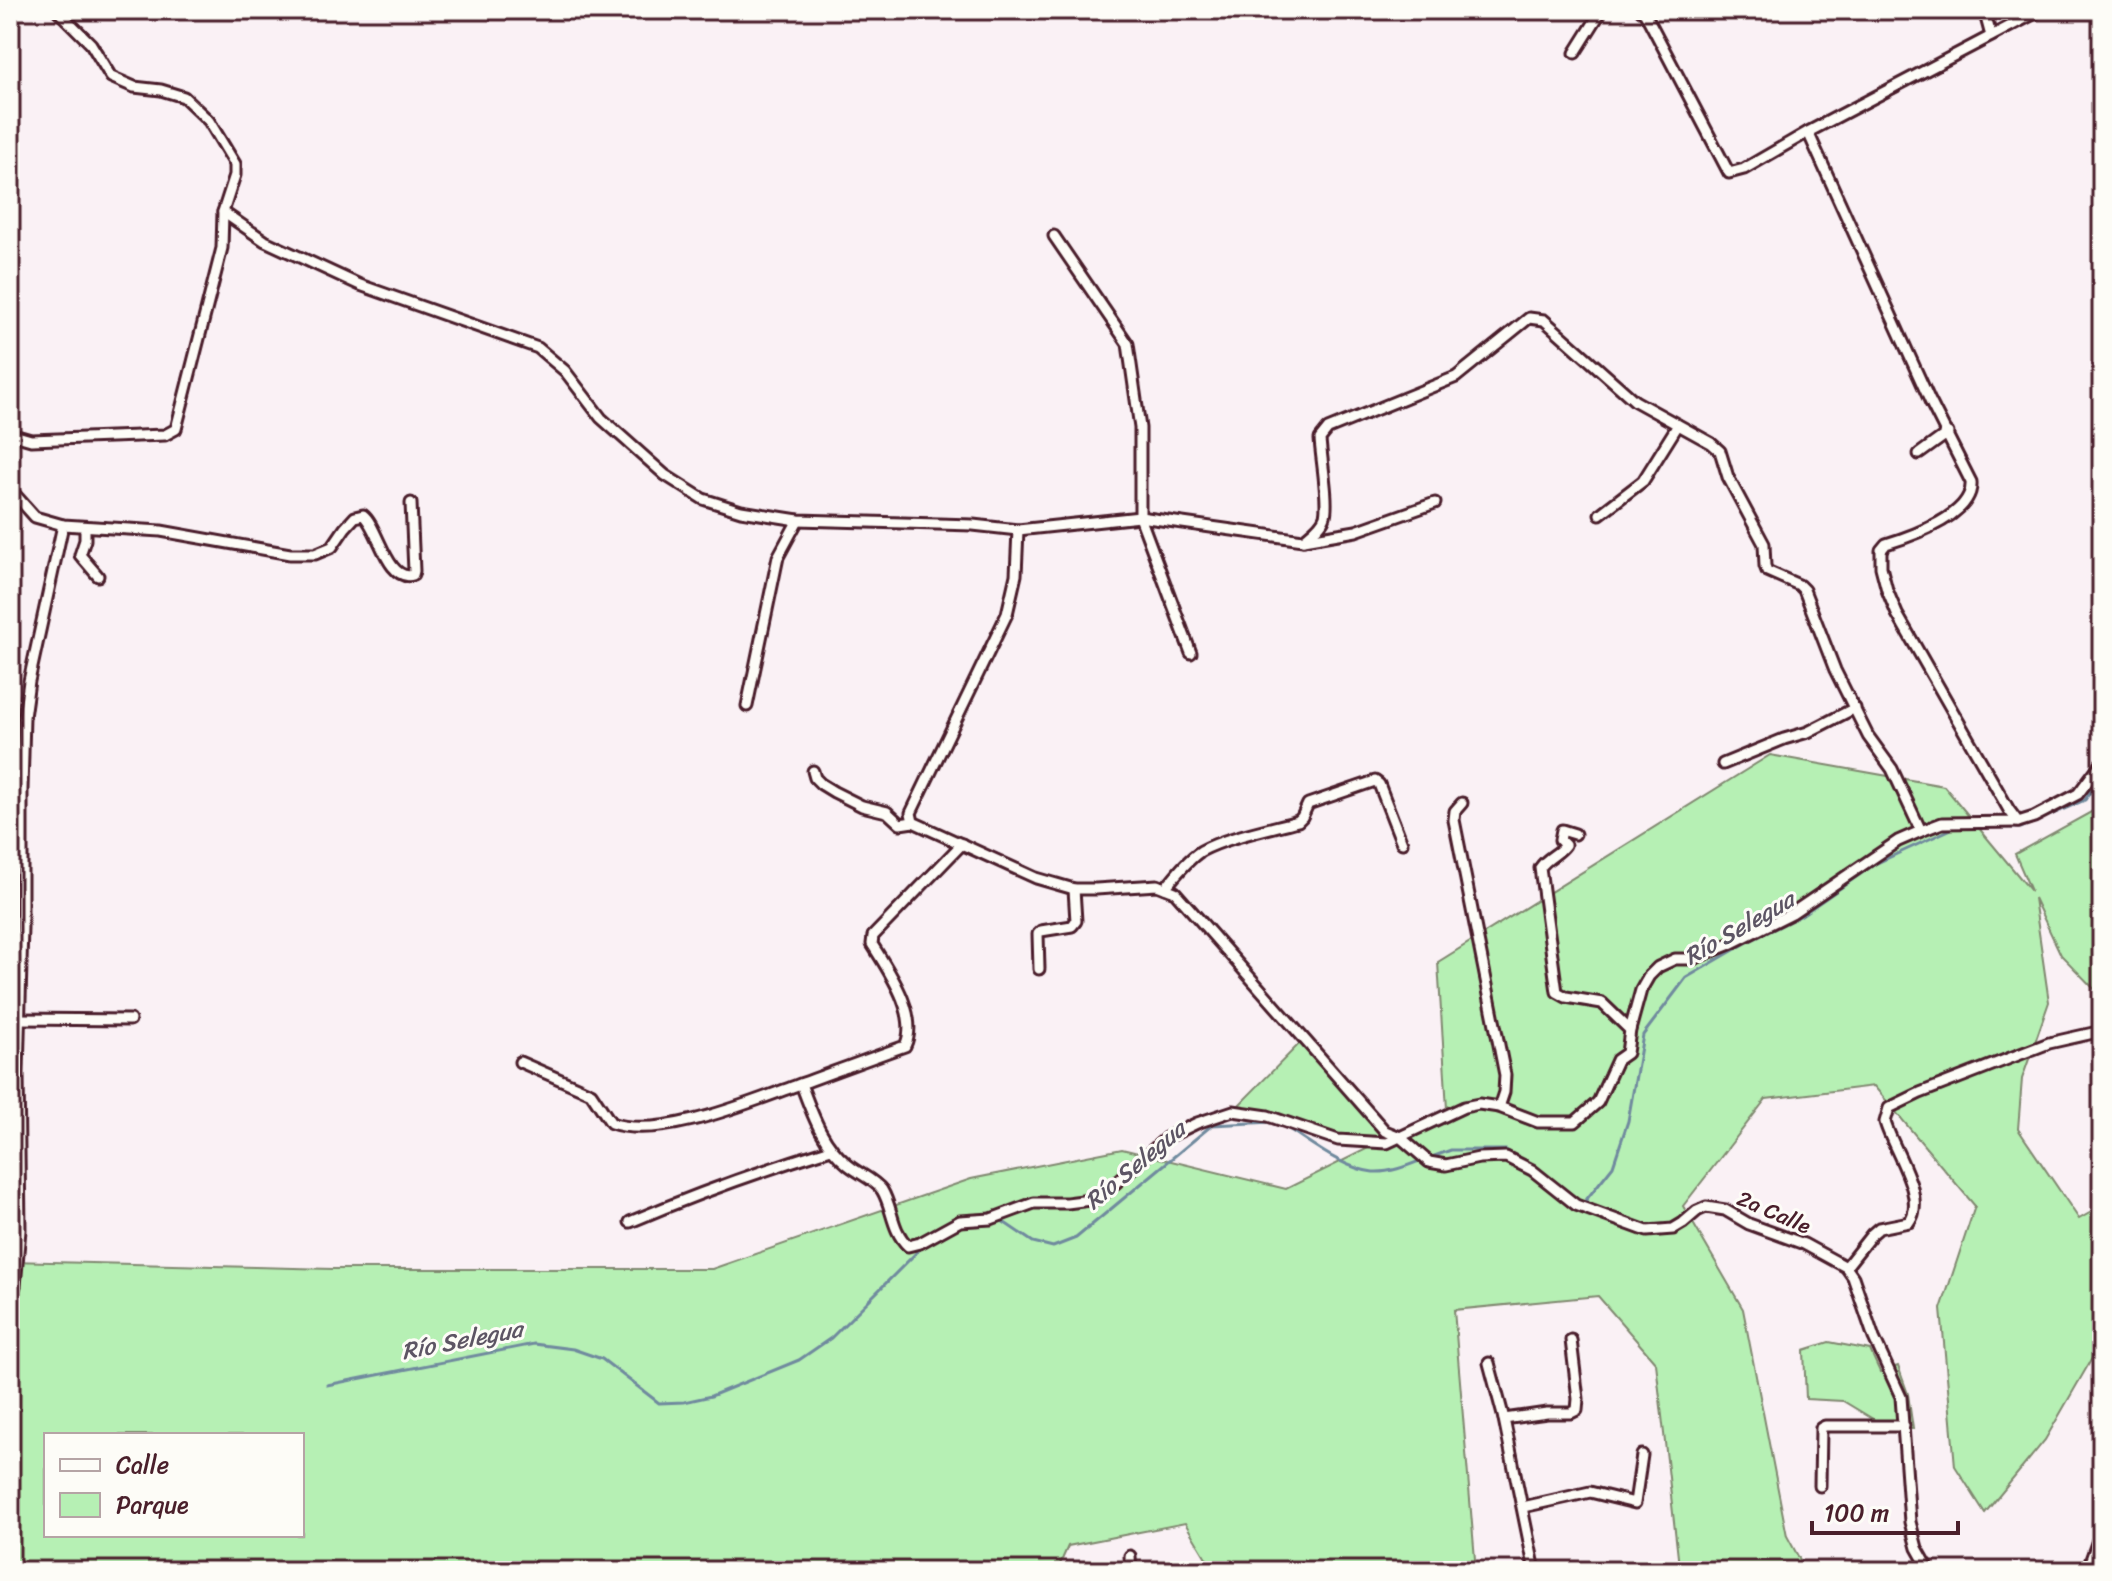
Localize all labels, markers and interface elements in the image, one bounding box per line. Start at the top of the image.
water label: Río Selegua [1675,878,1805,977]
water label: Río Selegua [1075,1108,1198,1220]
street label: 2a Calle [1731,1179,1818,1245]
water label: Río Selegua [398,1307,529,1372]
legend [44,1433,304,1537]
text: Calle [116,1444,169,1486]
text: Parque [116,1484,189,1526]
scale bar [1812,1485,1958,1535]
text: 100 m [1824,1492,1889,1534]

